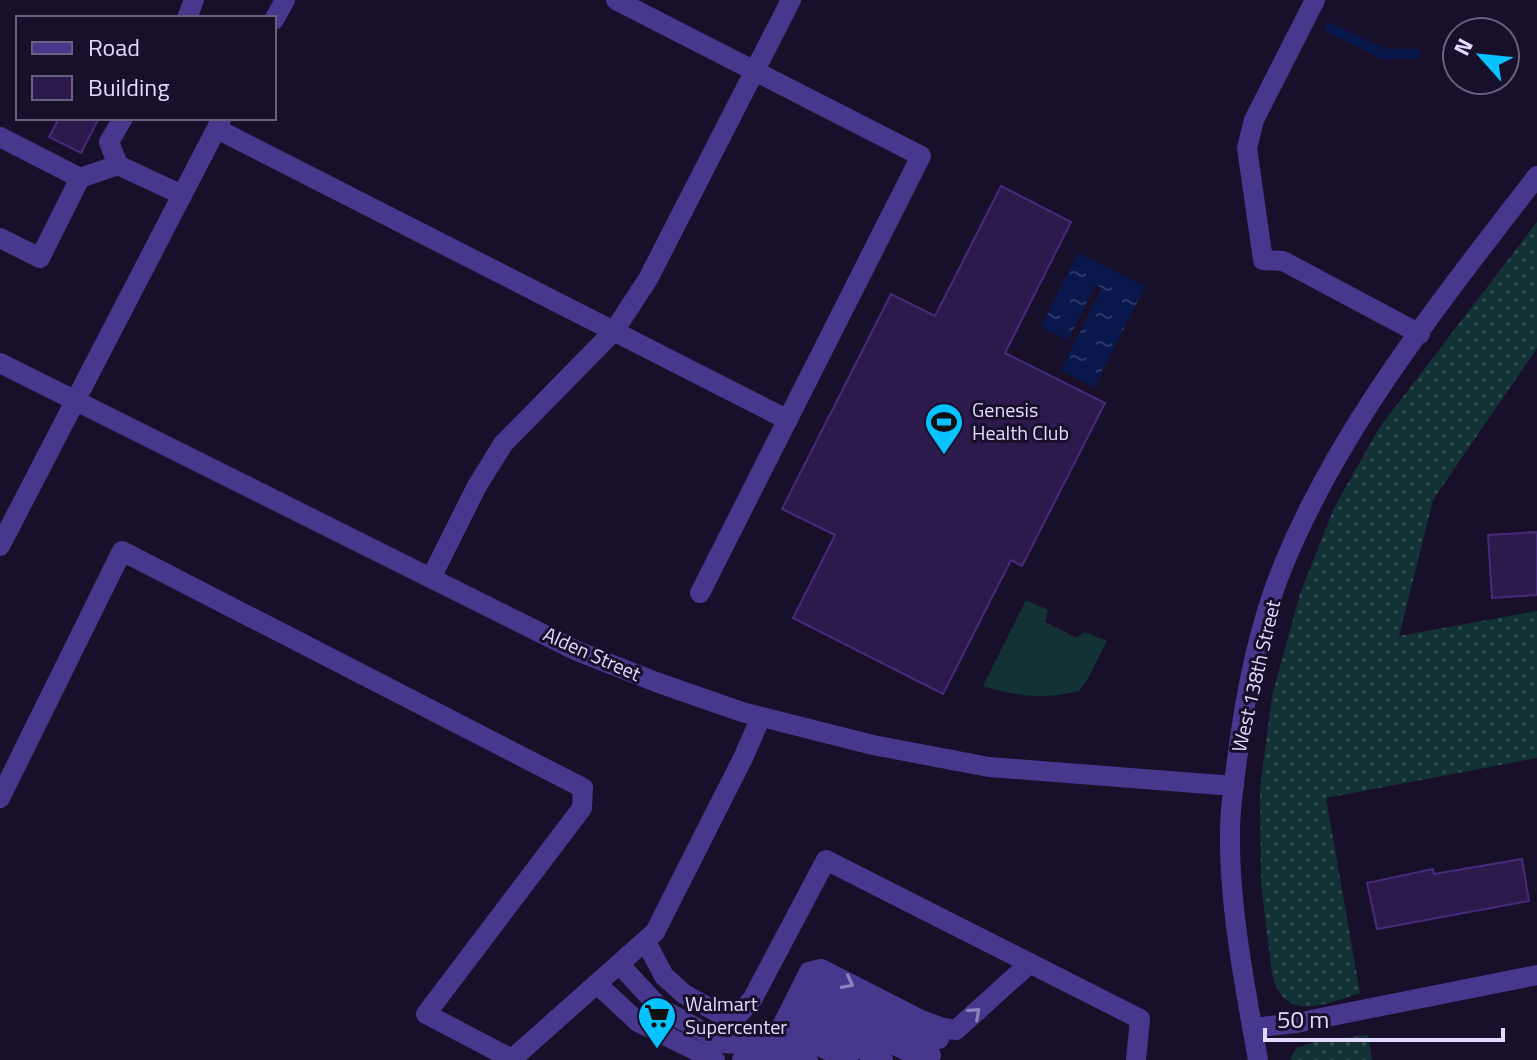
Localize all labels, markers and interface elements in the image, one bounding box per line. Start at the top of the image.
legend [16,16,276,120]
north arrow [1441,16,1521,96]
text: Road [88,29,140,65]
text: N [1445,32,1482,61]
text: Building [88,69,170,105]
place label: Genesis Health Club [972,394,1069,448]
sports icon: Genesis Health Club [923,401,965,456]
street label: West 138th Street [1223,597,1288,755]
street label: Alden Street [538,618,646,689]
one-way arrow [839,973,854,989]
place label: Walmart Supercenter [685,988,787,1042]
scale bar [1265,992,1503,1042]
supermarket icon: Walmart Supercenter [636,995,678,1050]
text: 50 m [1277,1001,1329,1037]
one-way arrow [966,1008,981,1022]

